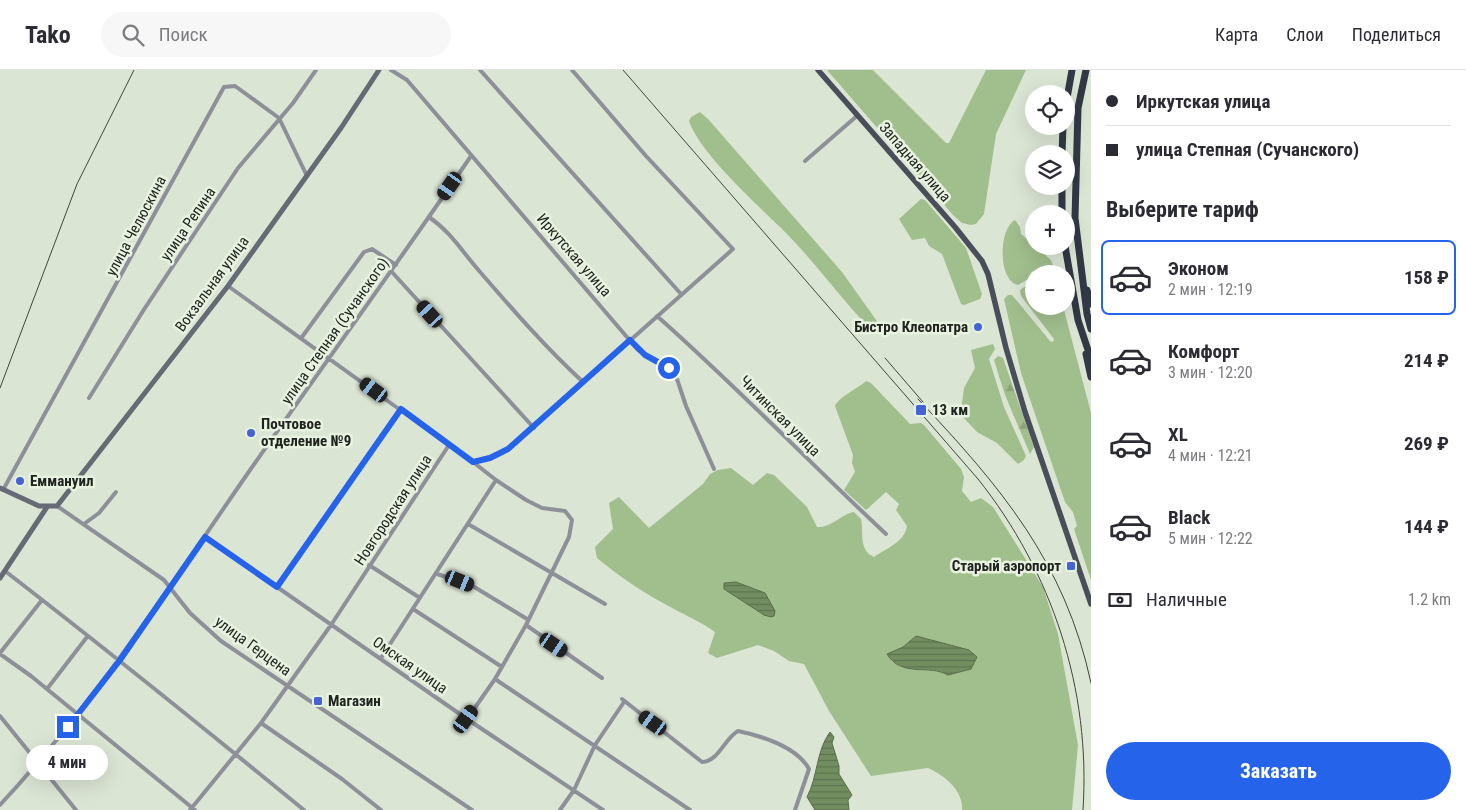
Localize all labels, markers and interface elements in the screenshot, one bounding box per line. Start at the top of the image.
search box [101,12,451,57]
text: Tako [25,21,71,49]
icon: search [119,21,147,49]
text: Поиск [159,23,208,46]
text: Карта [1215,24,1258,45]
text: Слои [1286,24,1324,45]
text: Поделиться [1352,24,1441,45]
map controls [1025,85,1075,315]
button: locate [1025,85,1075,135]
text: Иркутская улица [1136,90,1270,113]
street label: Западная улица [876,119,954,205]
text: улица Степная (Сучанского) [1136,138,1359,161]
button: layers [1025,145,1075,195]
car [435,169,464,203]
street label: улица Челюскина [102,173,170,279]
street label: улица Репина [157,184,219,264]
text: Выберите тариф [1106,197,1259,222]
button: + [1025,205,1075,255]
street label: Иркутская улица [533,210,615,300]
street label: Вокзальная улица [171,233,253,335]
street label: улица Степная (Сучанского) [277,254,393,408]
icon: car [1108,255,1153,300]
text: Эконом [1168,257,1229,280]
button: − [1025,265,1075,315]
text: 158 ₽ [1404,266,1449,289]
text: 2 мин · 12:19 [1168,280,1253,299]
car [414,298,445,330]
place label: Бистро Клеопатра [854,318,968,336]
marker: Бистро Клеопатра [972,321,984,333]
icon: car [1108,338,1153,383]
text: Комфорт [1168,340,1240,363]
text: 214 ₽ [1404,349,1449,372]
route start [658,357,680,379]
text: 3 мин · 12:20 [1168,363,1253,382]
street label: Читинская улица [736,372,824,460]
car [357,375,390,405]
place label: 13 км [932,401,968,419]
marker: 13 км [914,403,928,417]
place label: Почтовое отделение №9 [261,415,351,450]
icon: car [1108,421,1153,466]
text: XL [1168,423,1188,446]
marker: Почтовое отделение №9 [245,427,257,439]
text: 269 ₽ [1404,432,1449,455]
text: 4 мин · 12:21 [1168,446,1253,465]
street label: Новгородская улица [351,451,435,569]
place label: Еммануил [30,472,94,490]
marker: Еммануил [14,475,26,487]
icon: car [1108,504,1153,549]
text: Black [1168,506,1210,529]
text: 144 ₽ [1404,515,1449,538]
text: 5 мин · 12:22 [1168,529,1253,548]
place label: Старый аэропорт [952,557,1061,575]
marker: Старый аэропорт [1065,560,1077,572]
car [443,568,476,594]
icon: cash [1106,586,1134,614]
text: Наличные [1146,588,1227,611]
text: 1.2 km [1408,590,1451,609]
street label: улица Герцена [211,612,295,680]
car [537,630,570,660]
street label: Омская улица [369,633,451,697]
place label: Магазин [328,692,381,710]
marker: Магазин [312,695,324,707]
car [451,702,480,736]
car [636,708,669,738]
route end [57,716,79,738]
button: Заказать [1106,742,1451,800]
callout: 4 мин [27,744,109,780]
text: 4 мин [48,753,86,772]

